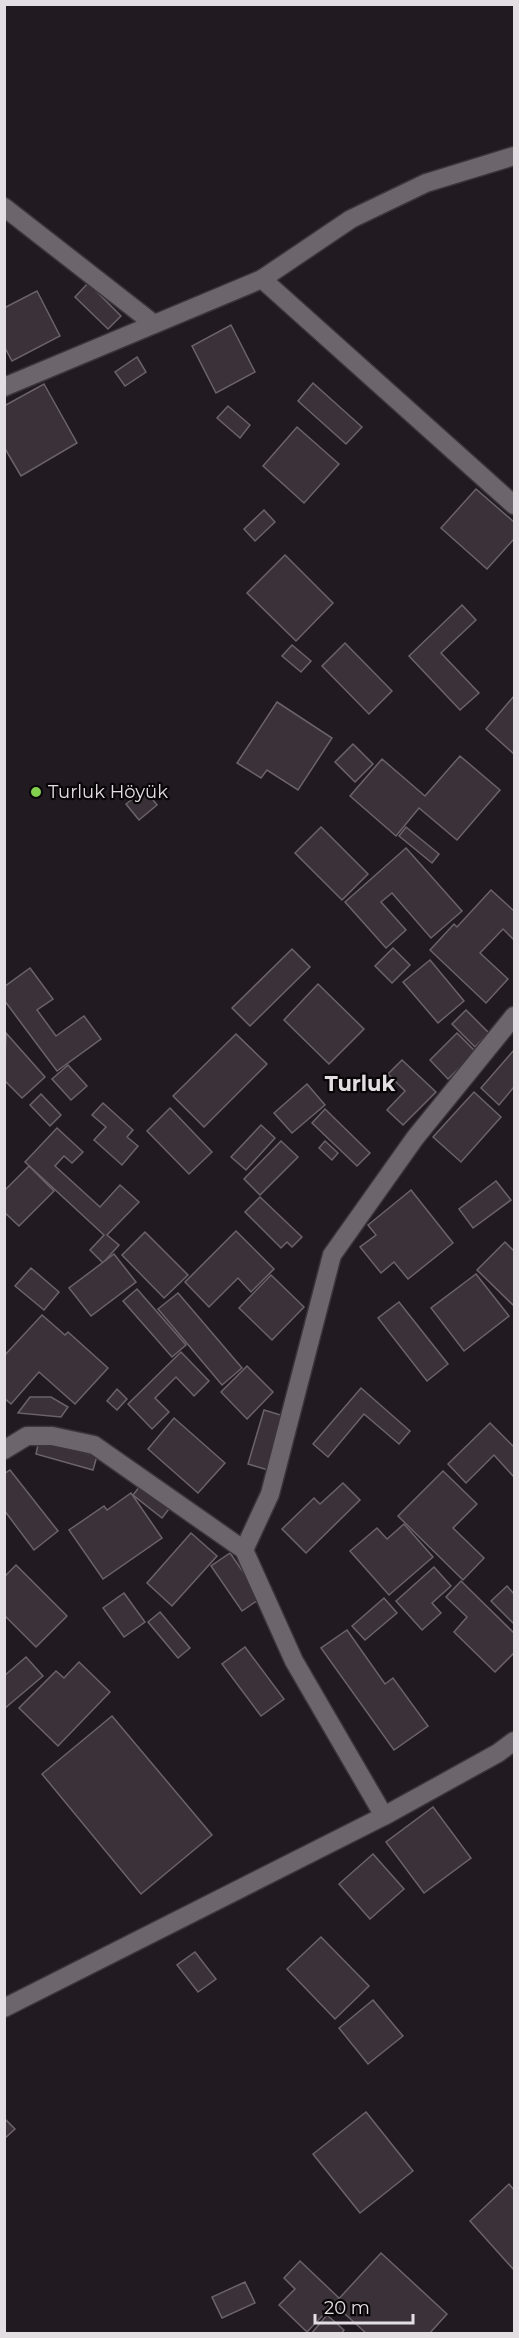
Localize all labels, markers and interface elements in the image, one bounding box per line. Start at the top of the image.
place label: Turluk Höyük [48,781,168,803]
marker: Turluk Höyük [29,785,43,799]
district label: Turluk [325,1071,396,1096]
scale bar [315,2287,412,2325]
text: 20 m [324,2297,370,2319]

